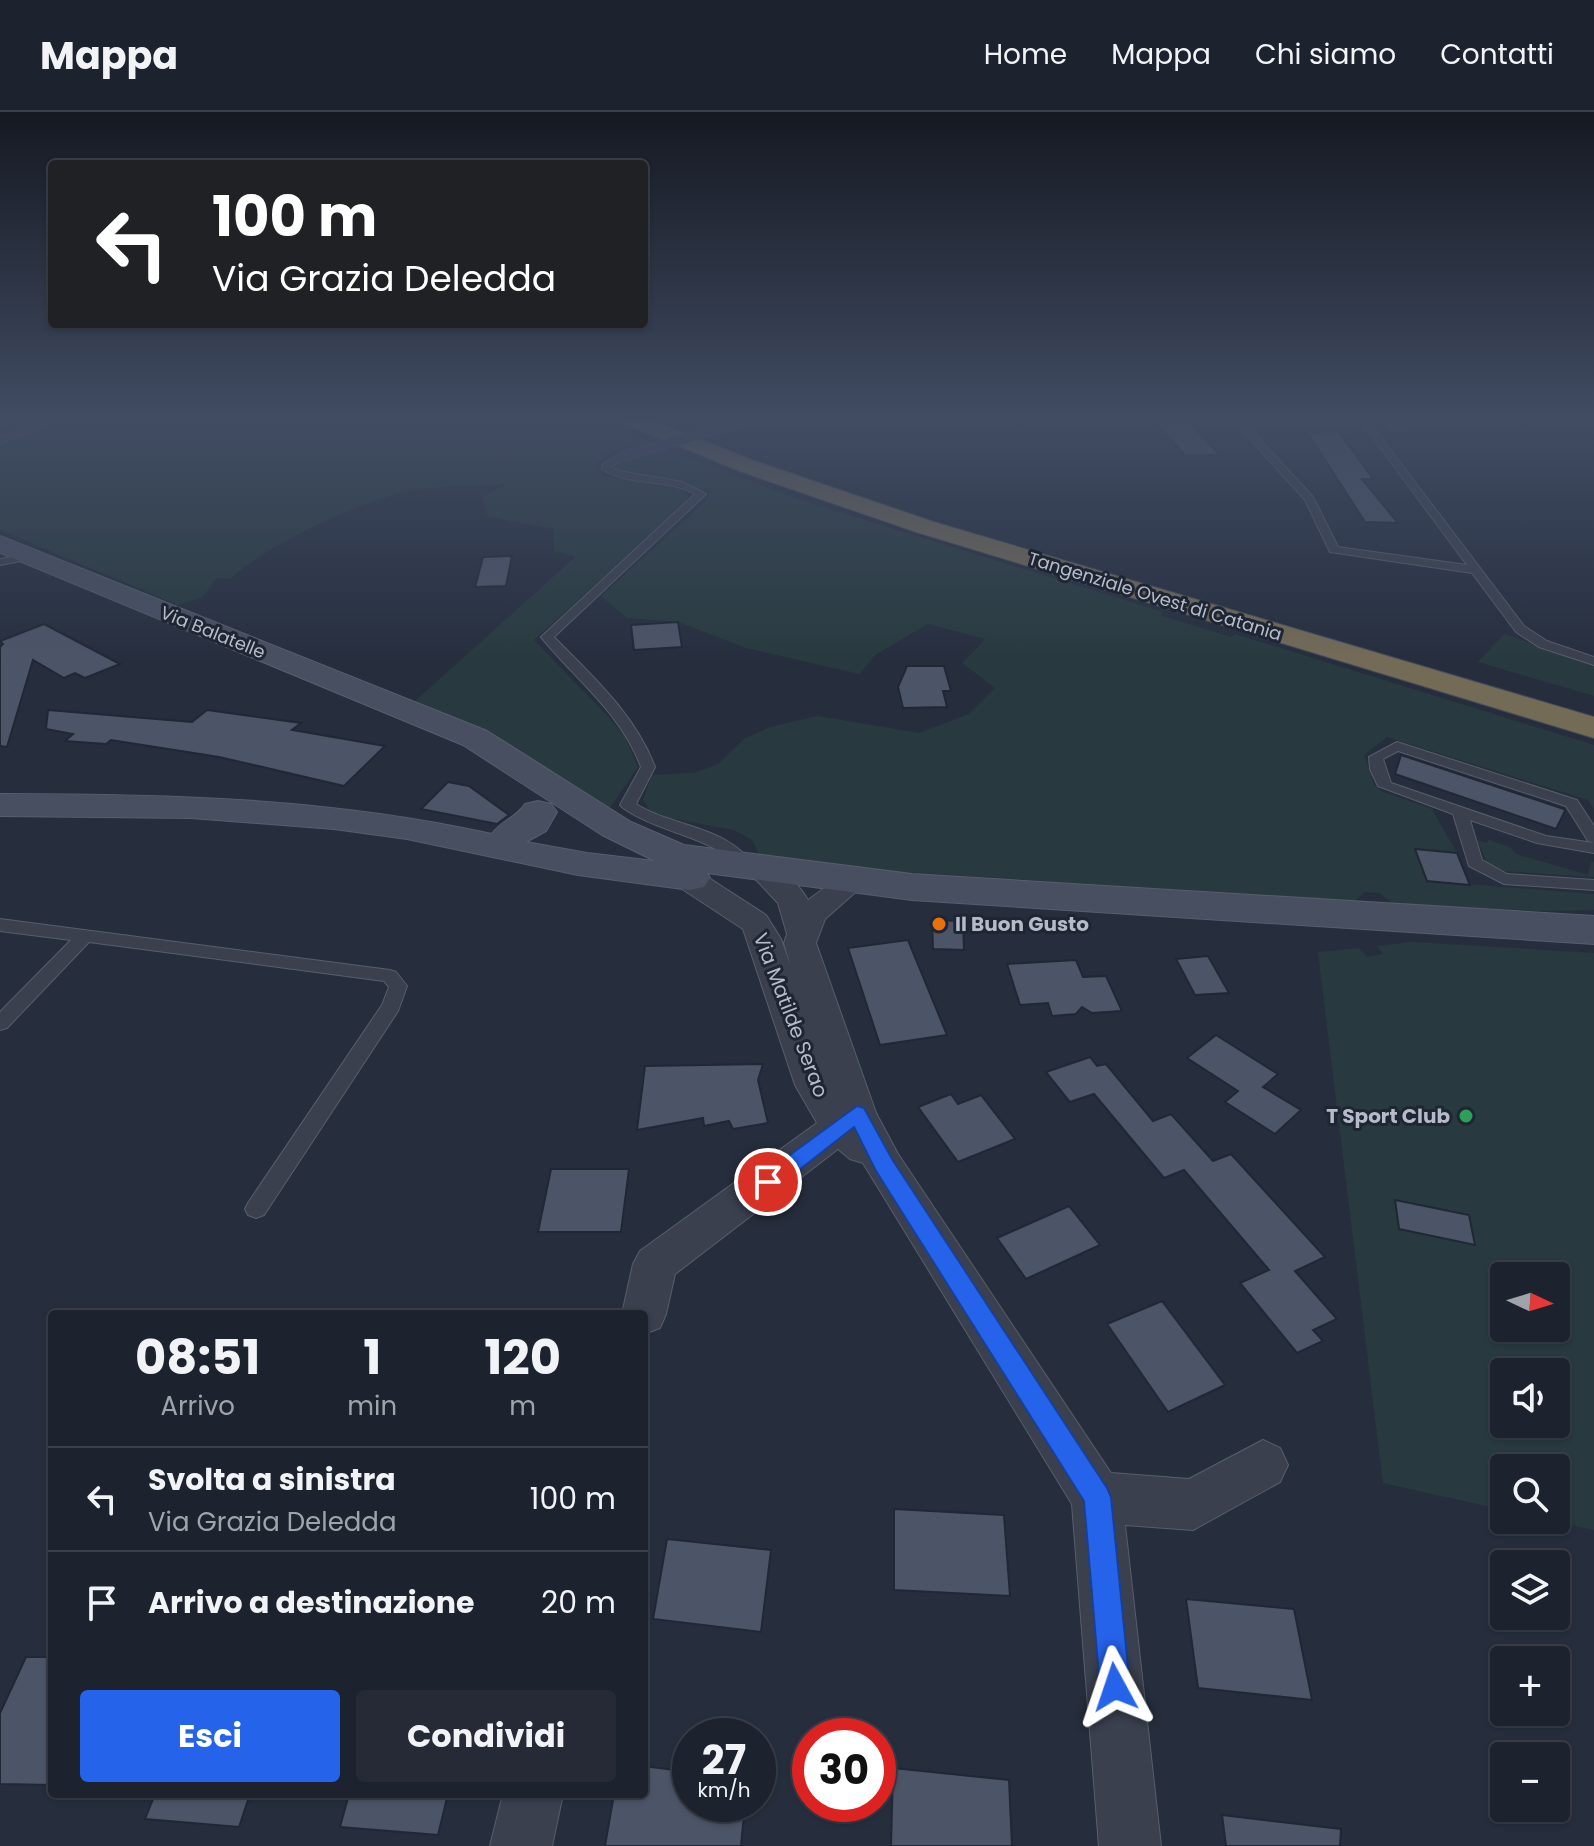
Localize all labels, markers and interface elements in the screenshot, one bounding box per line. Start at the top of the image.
text: Mappa [40,29,178,82]
text: Home [984,35,1067,74]
text: Mappa [1111,35,1211,74]
text: Chi siamo [1255,35,1396,74]
text: Contatti [1440,35,1554,74]
text: 100 m [212,177,377,256]
icon: left [80,192,184,296]
text: Via Grazia Deledda [212,253,556,304]
street label: Tangenziale Ovest di Catania [1025,545,1285,647]
street label: Via Balatelle [157,600,269,664]
place label: Il Buon Gusto [955,910,1089,938]
marker: Il Buon Gusto [930,915,948,933]
street label: Via Matilde Serao [747,929,835,1101]
place label: T Sport Club [1326,1102,1450,1130]
marker: T Sport Club [1457,1107,1475,1125]
pin [734,1148,802,1216]
icon: arrive [746,1160,790,1204]
north arrow [1490,1262,1570,1342]
map controls [1490,1262,1570,1822]
text: 08:51 [135,1324,260,1391]
text: 1 [363,1324,381,1391]
text: 120 [484,1324,561,1391]
button: sound [1490,1358,1570,1438]
text: Arrivo [160,1388,235,1424]
text: min [347,1388,397,1424]
text: m [509,1388,536,1424]
button: search [1490,1454,1570,1534]
text: Svolta a sinistra [148,1458,396,1501]
icon: left [80,1477,124,1521]
text: 100 m [530,1477,616,1520]
text: Via Grazia Deledda [148,1504,396,1540]
button: layers [1490,1550,1570,1630]
icon: arrive [80,1581,124,1625]
text: Arrivo a destinazione [148,1581,474,1624]
text: 20 m [541,1581,616,1624]
position arrow [1073,1645,1157,1729]
button: + [1490,1646,1570,1726]
button: Esci [80,1690,340,1782]
button: Condividi [356,1690,616,1782]
speed limit sign: 30 [792,1718,896,1822]
text: 27 [702,1732,746,1788]
button: − [1490,1742,1570,1822]
text: km/h [697,1776,751,1804]

